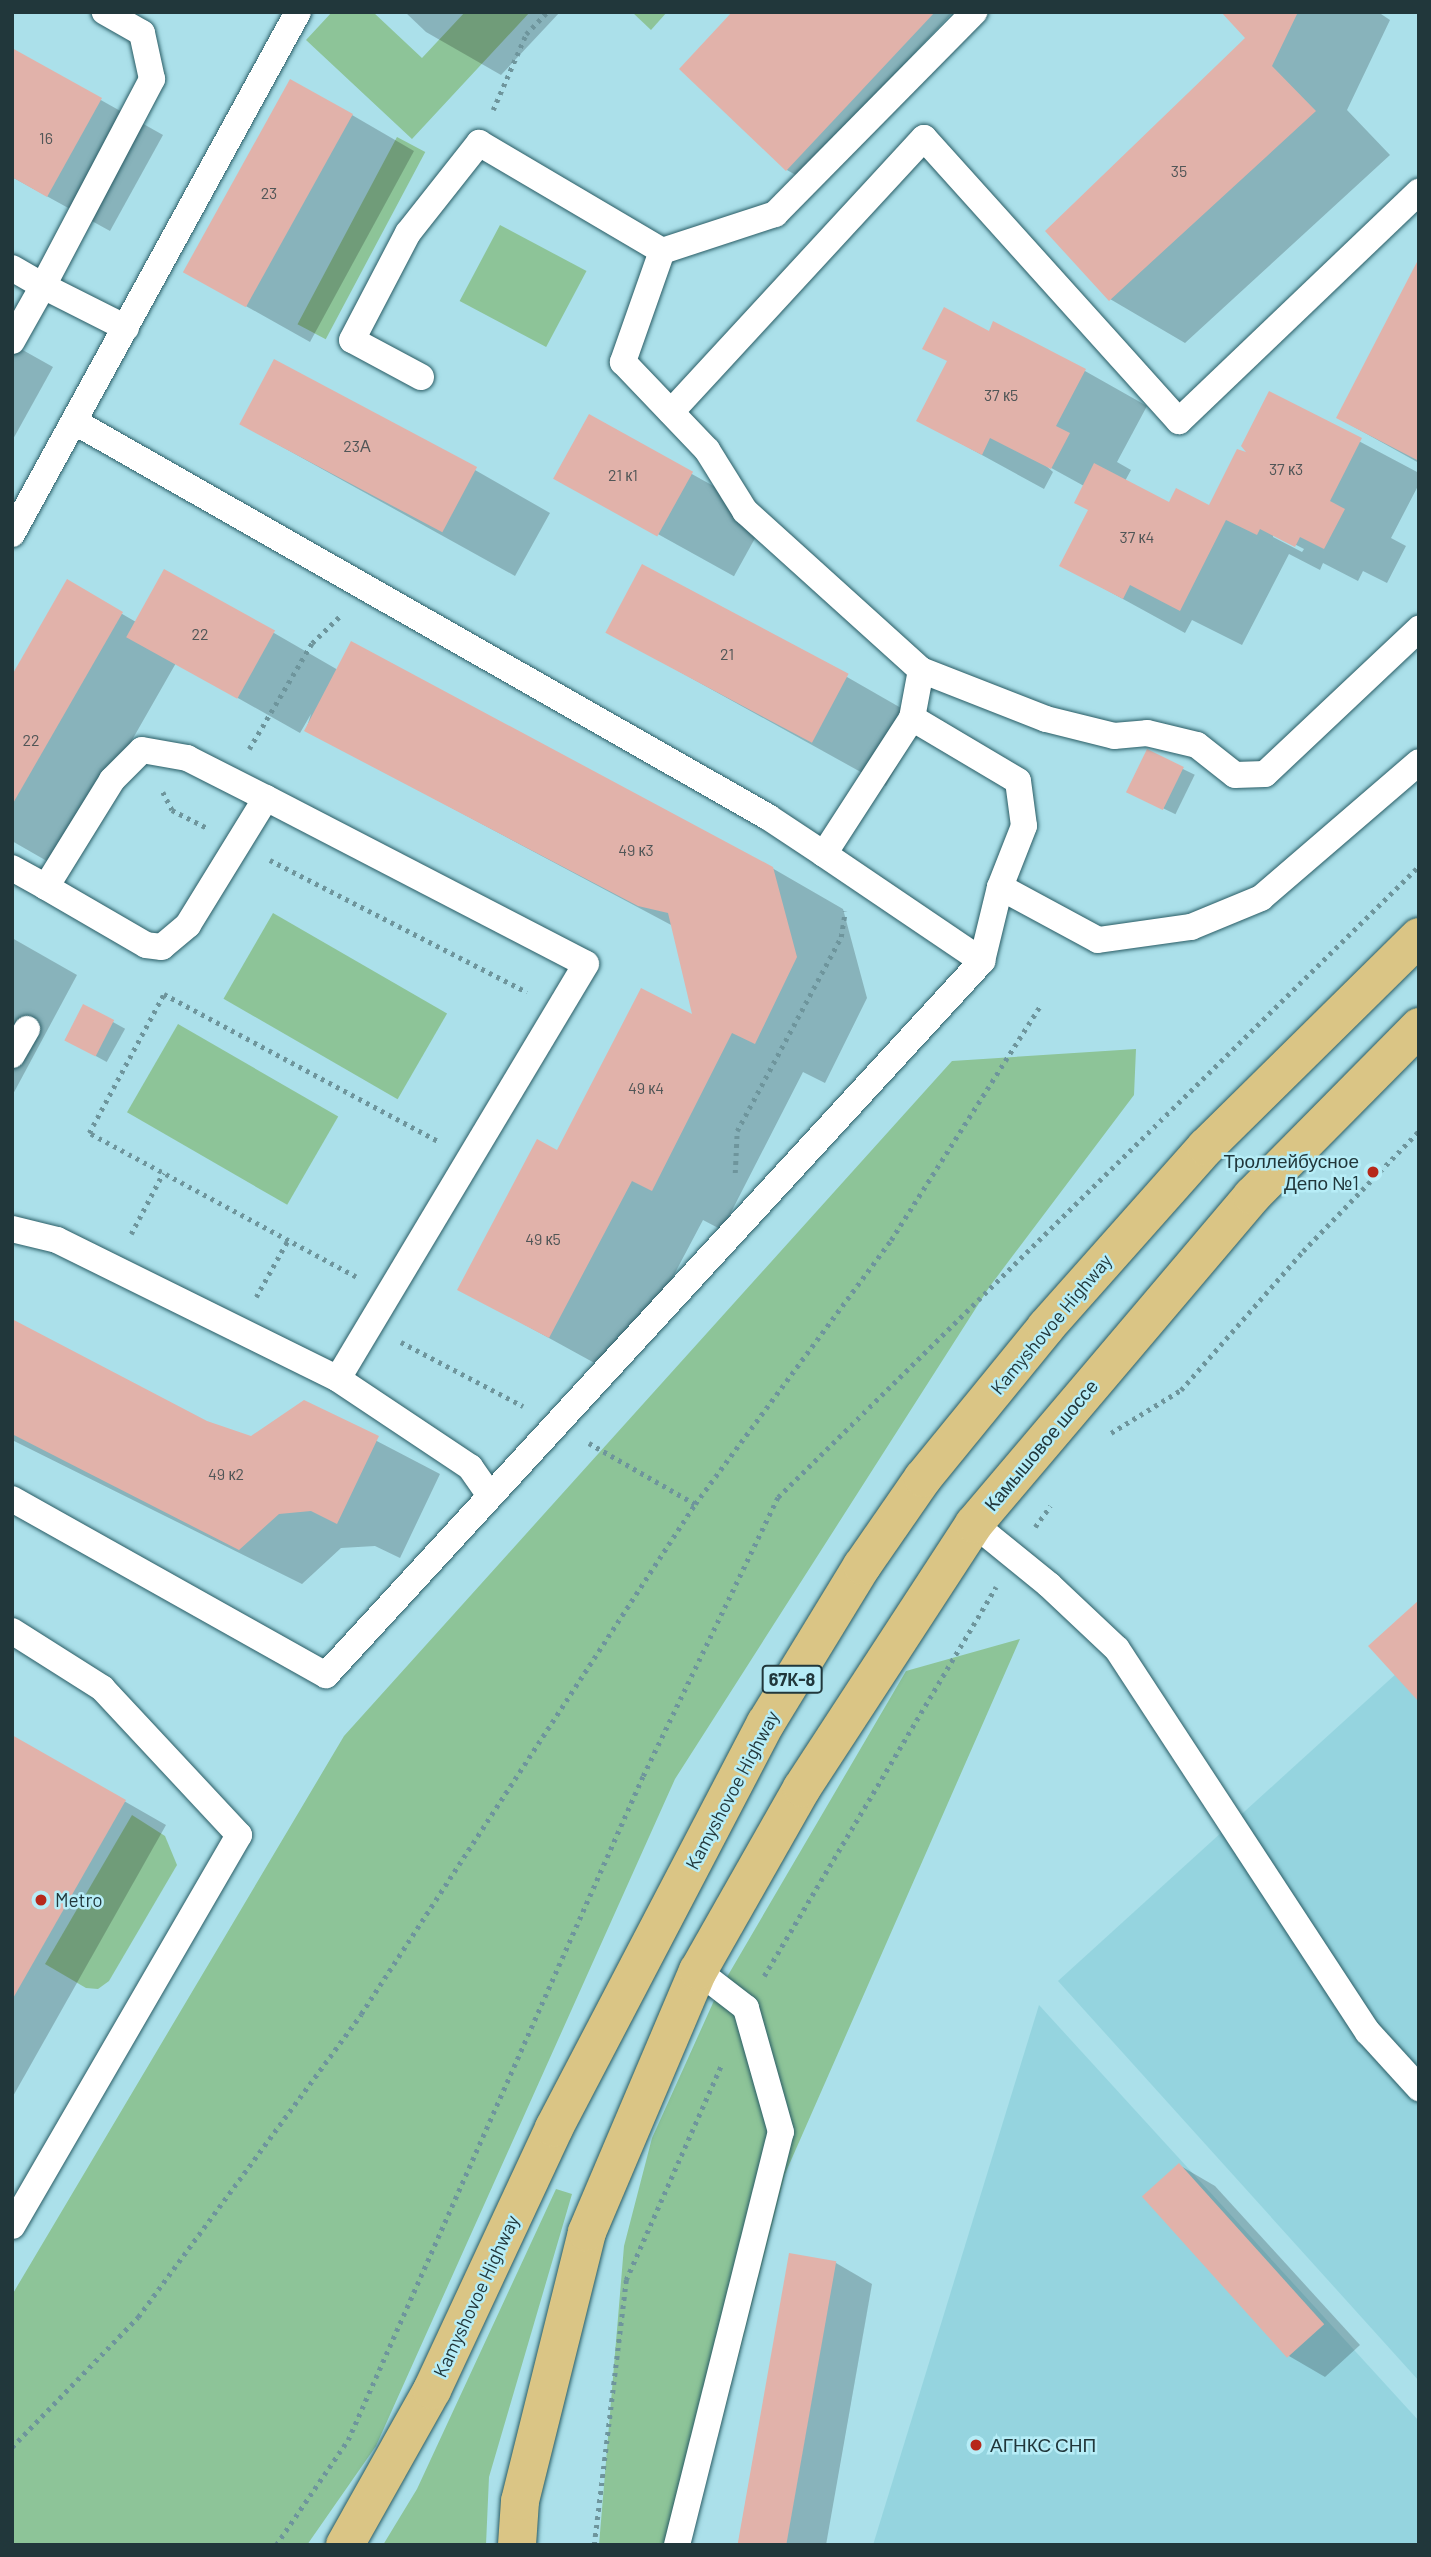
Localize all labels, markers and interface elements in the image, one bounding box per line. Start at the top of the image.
house number: 16 [39,128,53,148]
house number: 35 [1171,161,1187,181]
house number: 23 [261,183,277,203]
house number: 37 к5 [984,385,1018,405]
house number: 23А [343,436,371,456]
house number: 37 к3 [1269,459,1303,479]
house number: 21 к1 [608,465,638,485]
house number: 37 к4 [1120,527,1154,547]
house number: 22 [191,624,209,644]
house number: 21 [720,644,734,664]
house number: 22 [22,730,40,750]
house number: 49 к3 [618,840,654,860]
house number: 49 к4 [628,1078,664,1098]
place label: Троллейбусное Депо №1 [1224,1150,1359,1194]
marker: Троллейбусное Депо №1 [1365,1164,1381,1180]
house number: 49 к5 [525,1229,561,1249]
street label: Kamyshovoe Highway [986,1249,1116,1399]
street label: Камышовое шоссе [979,1375,1103,1515]
house number: 49 к2 [208,1464,244,1484]
road number: 67К-8 [760,1664,824,1694]
street label: Kamyshovoe Highway [680,1707,784,1873]
place label: Metro [55,1889,103,1911]
marker: Metro [33,1892,49,1908]
street label: Kamyshovoe Highway [428,2211,524,2381]
place label: АГНКС СНП [990,2434,1096,2456]
marker: АГНКС СНП [968,2437,984,2453]

